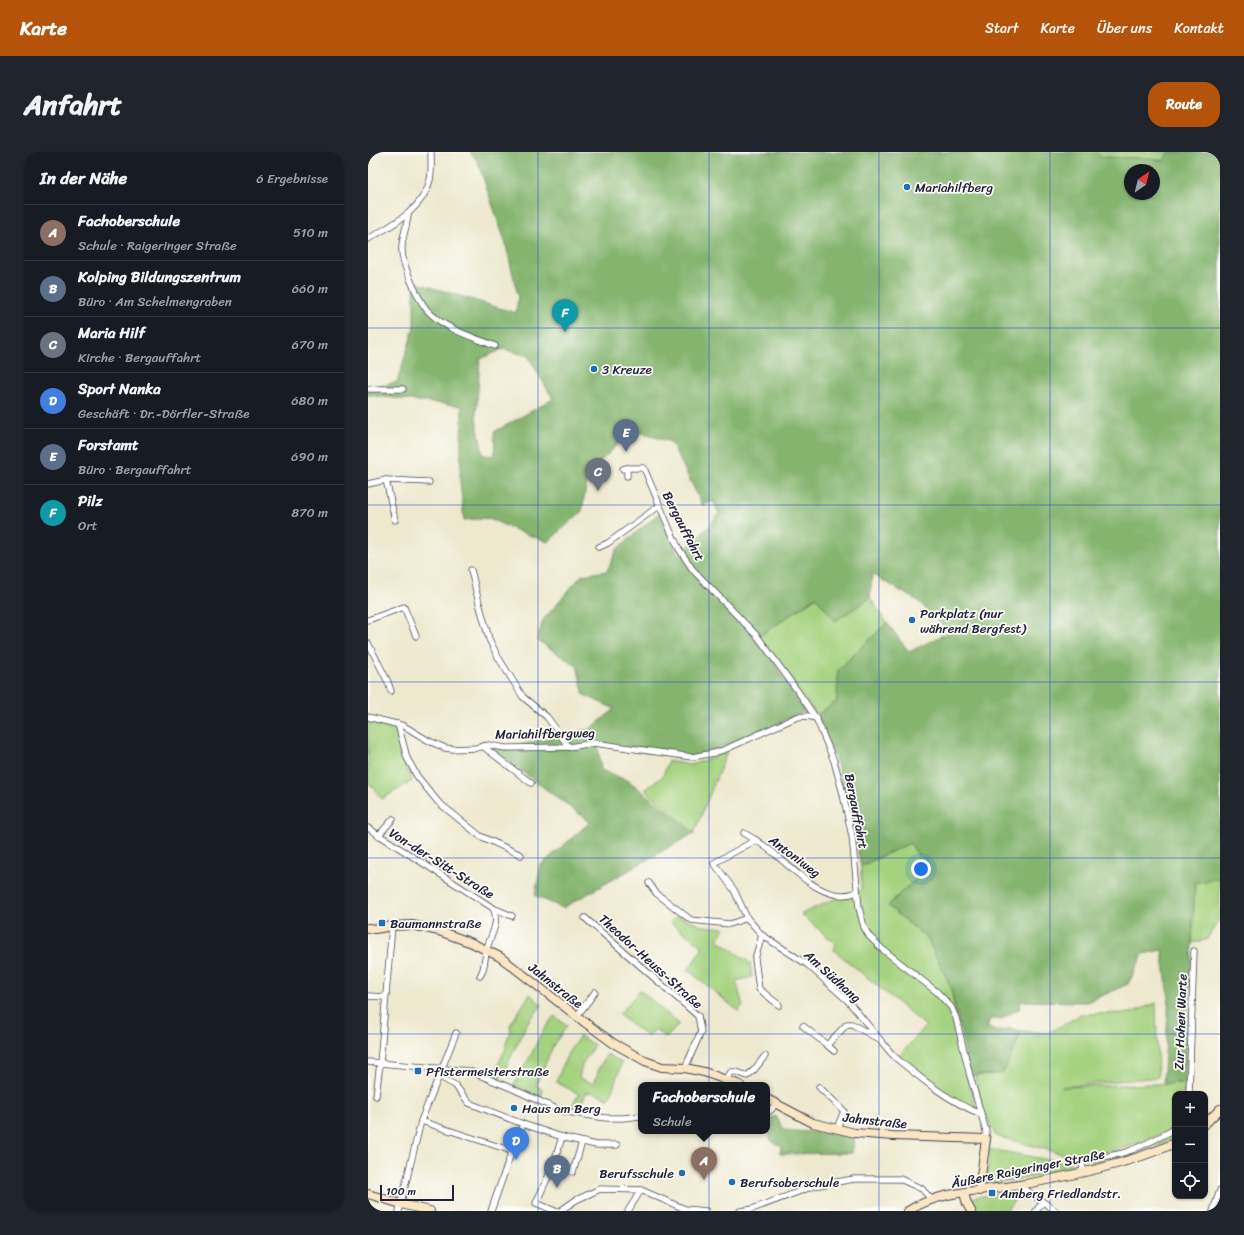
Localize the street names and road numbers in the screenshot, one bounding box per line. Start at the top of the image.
street label: Bergauffahrt [656,487,711,566]
street label: Mariahilfbergweg [495,721,596,746]
street label: Bergauffahrt [838,772,875,851]
street label: Von-der-Sitt-Straße [384,822,499,905]
street label: Antoniweg [763,828,826,884]
street label: Theodor-Heuss-Straße [593,908,708,1015]
street label: Am Südhang [798,943,867,1009]
street label: Jahnstraße [522,956,588,1014]
street label: Zur Hohen Warte [1167,973,1194,1071]
street label: Jahnstraße [841,1106,908,1135]
street label: Äußere Raigeringer Straße [948,1142,1107,1195]

